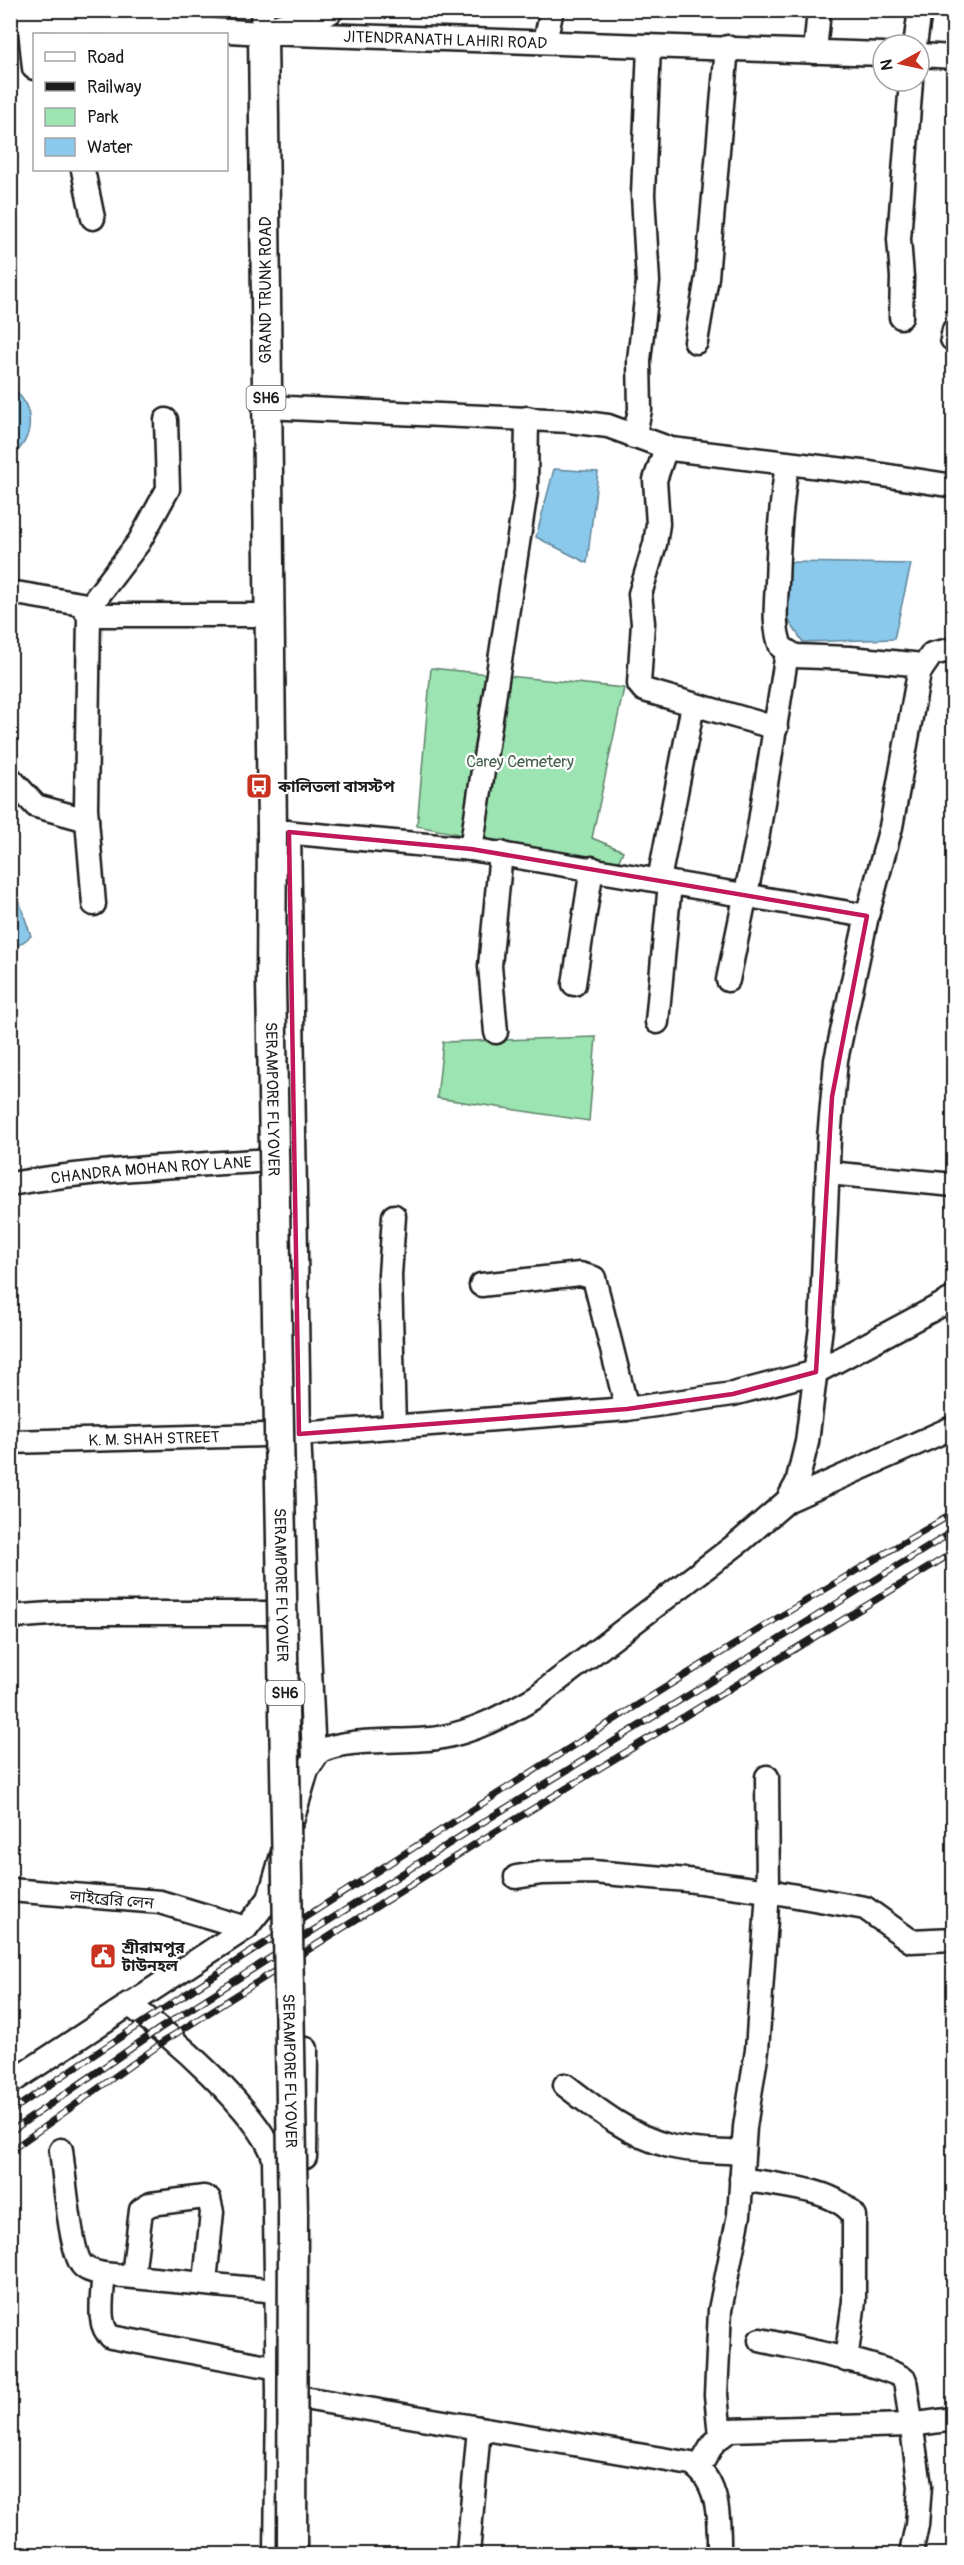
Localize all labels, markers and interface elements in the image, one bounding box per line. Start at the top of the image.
street label: JITENDRANATH LAHIRI ROAD [343,27,548,54]
legend [33,33,228,171]
north arrow [871,33,931,93]
text: Road [87,46,124,69]
text: N [876,58,898,72]
text: Railway [87,76,142,99]
text: Park [87,106,119,129]
text: Water [87,136,133,159]
street label: GRAND TRUNK ROAD [256,216,276,364]
road number: SH6 [246,386,286,410]
park label: Carey Cemetery [466,752,574,772]
bus stop icon: কালিতলা বাসস্টপ [244,771,274,801]
place label: কালিতলা বাসস্টপ [277,777,395,797]
street label: SERAMPORE FLYOVER [261,1022,283,1176]
street label: CHANDRA MOHAN ROY LANE [49,1152,252,1189]
street label: K. M. SHAH STREET [88,1427,220,1451]
street label: SERAMPORE FLYOVER [269,1508,292,1662]
road number: SH6 [266,1681,304,1705]
street label: লাইব্রেরি লেন [68,1886,155,1914]
place label: শ্রীরামপুর টাউনহল [121,1938,185,1976]
public building icon: শ্রীরামপুর টাউনহল [88,1941,118,1971]
street label: SERAMPORE FLYOVER [278,1994,301,2148]

